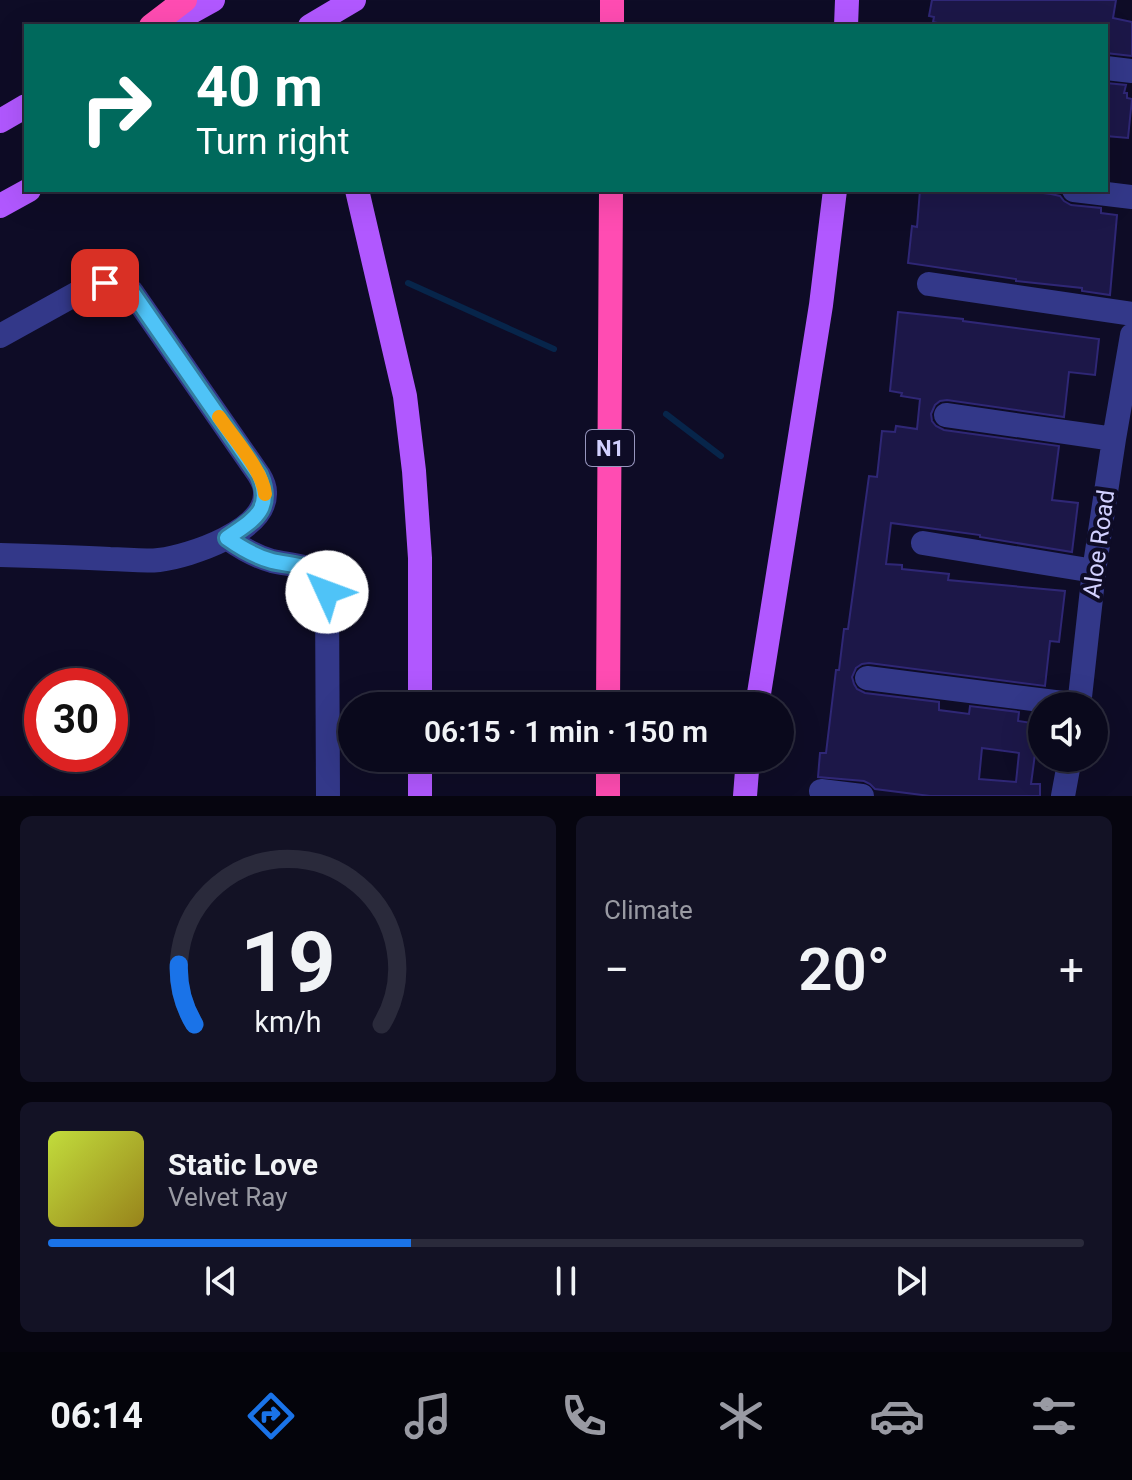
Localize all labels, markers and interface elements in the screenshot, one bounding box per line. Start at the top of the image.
text: 40 m [196,54,323,120]
icon: right [64,56,168,160]
text: Turn right [196,121,349,163]
pin [71,249,139,317]
icon: arrive [83,261,127,305]
road number: N1 [586,430,634,466]
street label: Aloe Road [1078,488,1120,600]
position arrow [285,550,369,634]
speed limit sign: 30 [24,668,128,772]
map controls [1028,692,1108,772]
button: sound [1028,692,1108,772]
text: 06:15 · 1 min · 150 m [424,714,708,749]
text: Climate [604,895,693,925]
text: 19 [240,914,336,1011]
text: 20° [798,934,890,1005]
text: − [604,944,629,996]
text: + [1059,944,1084,996]
text: km/h [254,1005,322,1039]
text: Static Love [168,1147,318,1182]
text: Velvet Ray [168,1182,288,1212]
icon: previous [199,1259,243,1303]
icon: pause [544,1259,588,1303]
icon: next [889,1259,933,1303]
icon: directions [243,1388,299,1444]
icon: music [400,1388,456,1444]
icon: phone [556,1388,612,1444]
icon: climate [713,1388,769,1444]
icon: car [869,1388,925,1444]
icon: filters [1026,1388,1082,1444]
text: 06:14 [50,1395,143,1437]

